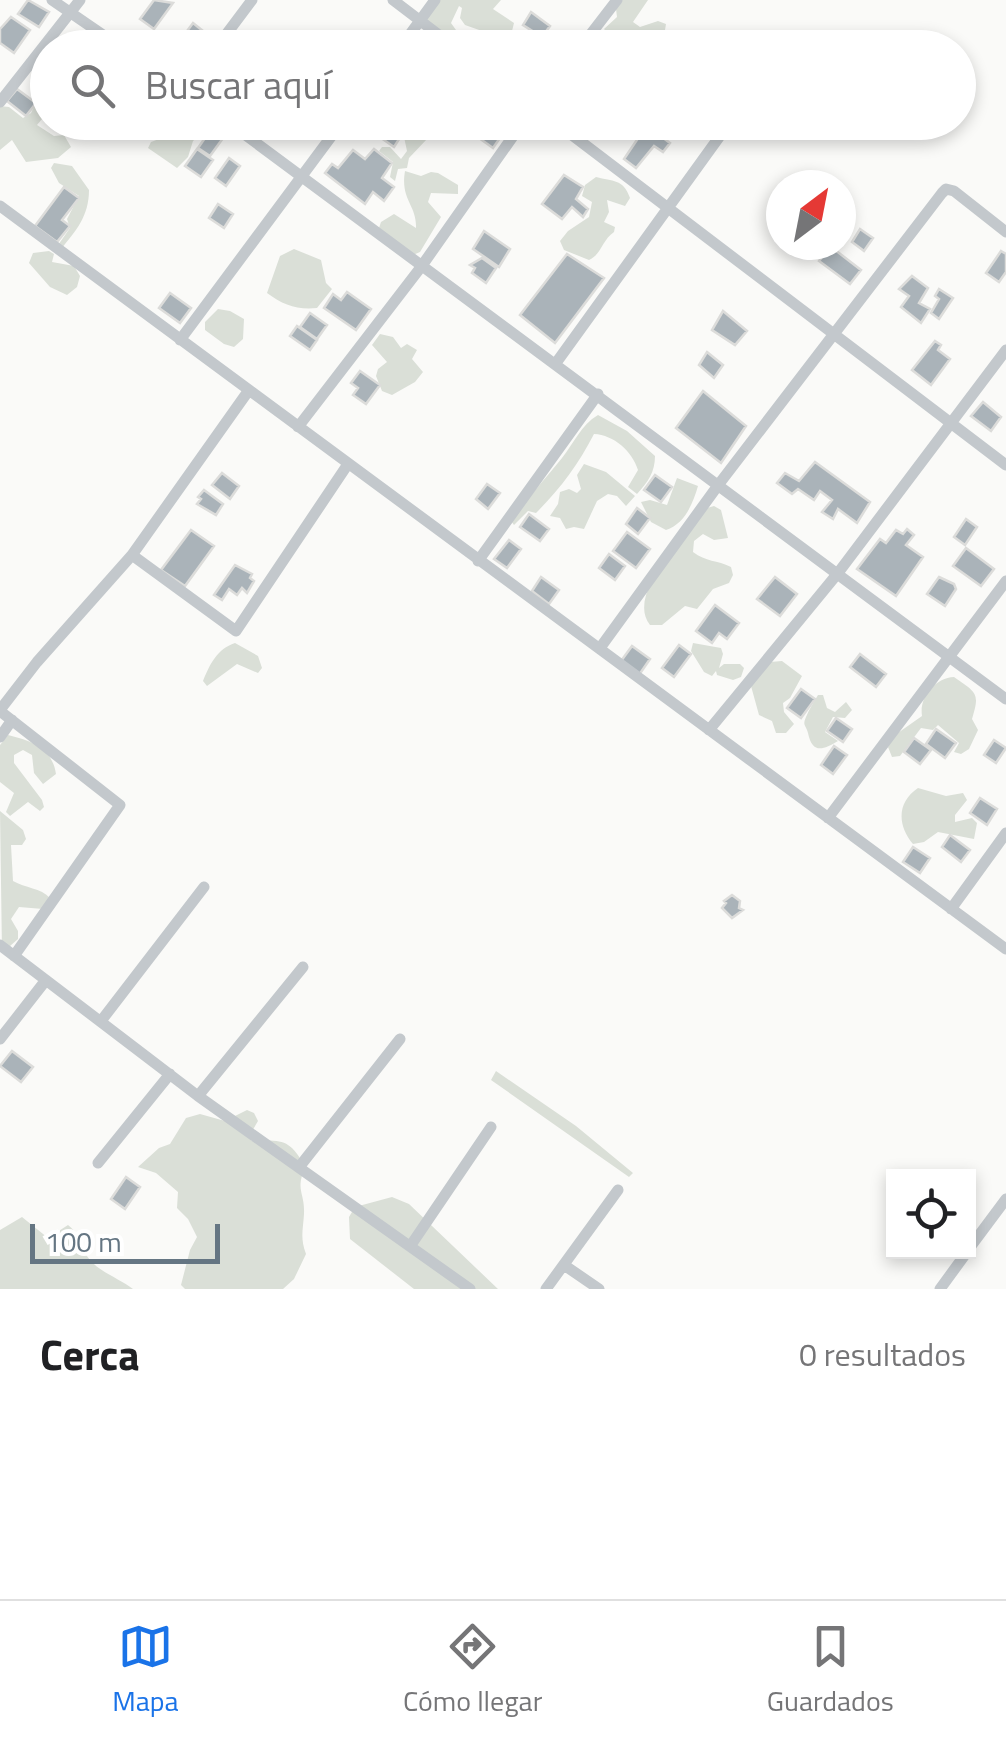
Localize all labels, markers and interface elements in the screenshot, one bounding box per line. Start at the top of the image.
search box [30,30,976,140]
text: Buscar aquí [145,56,331,114]
icon: search [65,58,120,113]
north arrow [766,170,856,260]
map controls [886,1169,976,1259]
button: locate [886,1169,976,1259]
scale bar [30,1219,220,1264]
text: 100 m [45,1220,122,1263]
text: Cerca [40,1322,140,1386]
text: 0 resultados [799,1330,966,1378]
tab: Mapa [112,1619,179,1722]
tab: Cómo llegar [403,1619,542,1722]
tab: Guardados [767,1619,894,1722]

